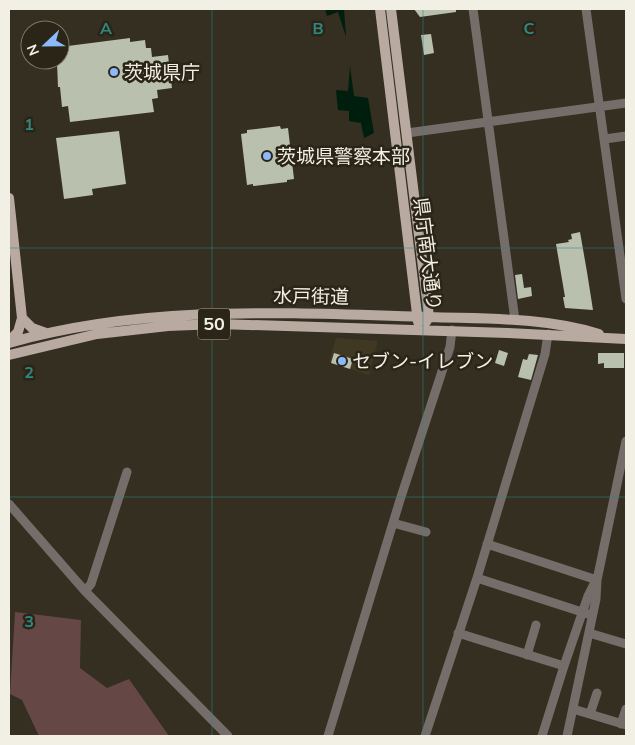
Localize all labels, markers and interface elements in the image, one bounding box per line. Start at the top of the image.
text: A [100,18,112,38]
text: B [312,18,324,38]
text: C [524,18,535,38]
north arrow [20,20,70,70]
text: N [23,42,43,58]
place label: 茨城県庁 [124,60,200,84]
marker: 茨城県庁 [108,66,120,78]
text: 1 [24,114,34,134]
place label: 茨城県警察本部 [277,144,410,168]
marker: 茨城県警察本部 [261,150,273,162]
street label: 県庁南大通り [409,196,447,312]
street label: 水戸街道 [273,283,349,309]
road number: 50 [198,308,230,339]
place label: セブン-イレブン [352,349,493,373]
marker: セブン-イレブン [336,355,348,367]
text: 2 [24,362,34,382]
text: 3 [24,611,34,631]

